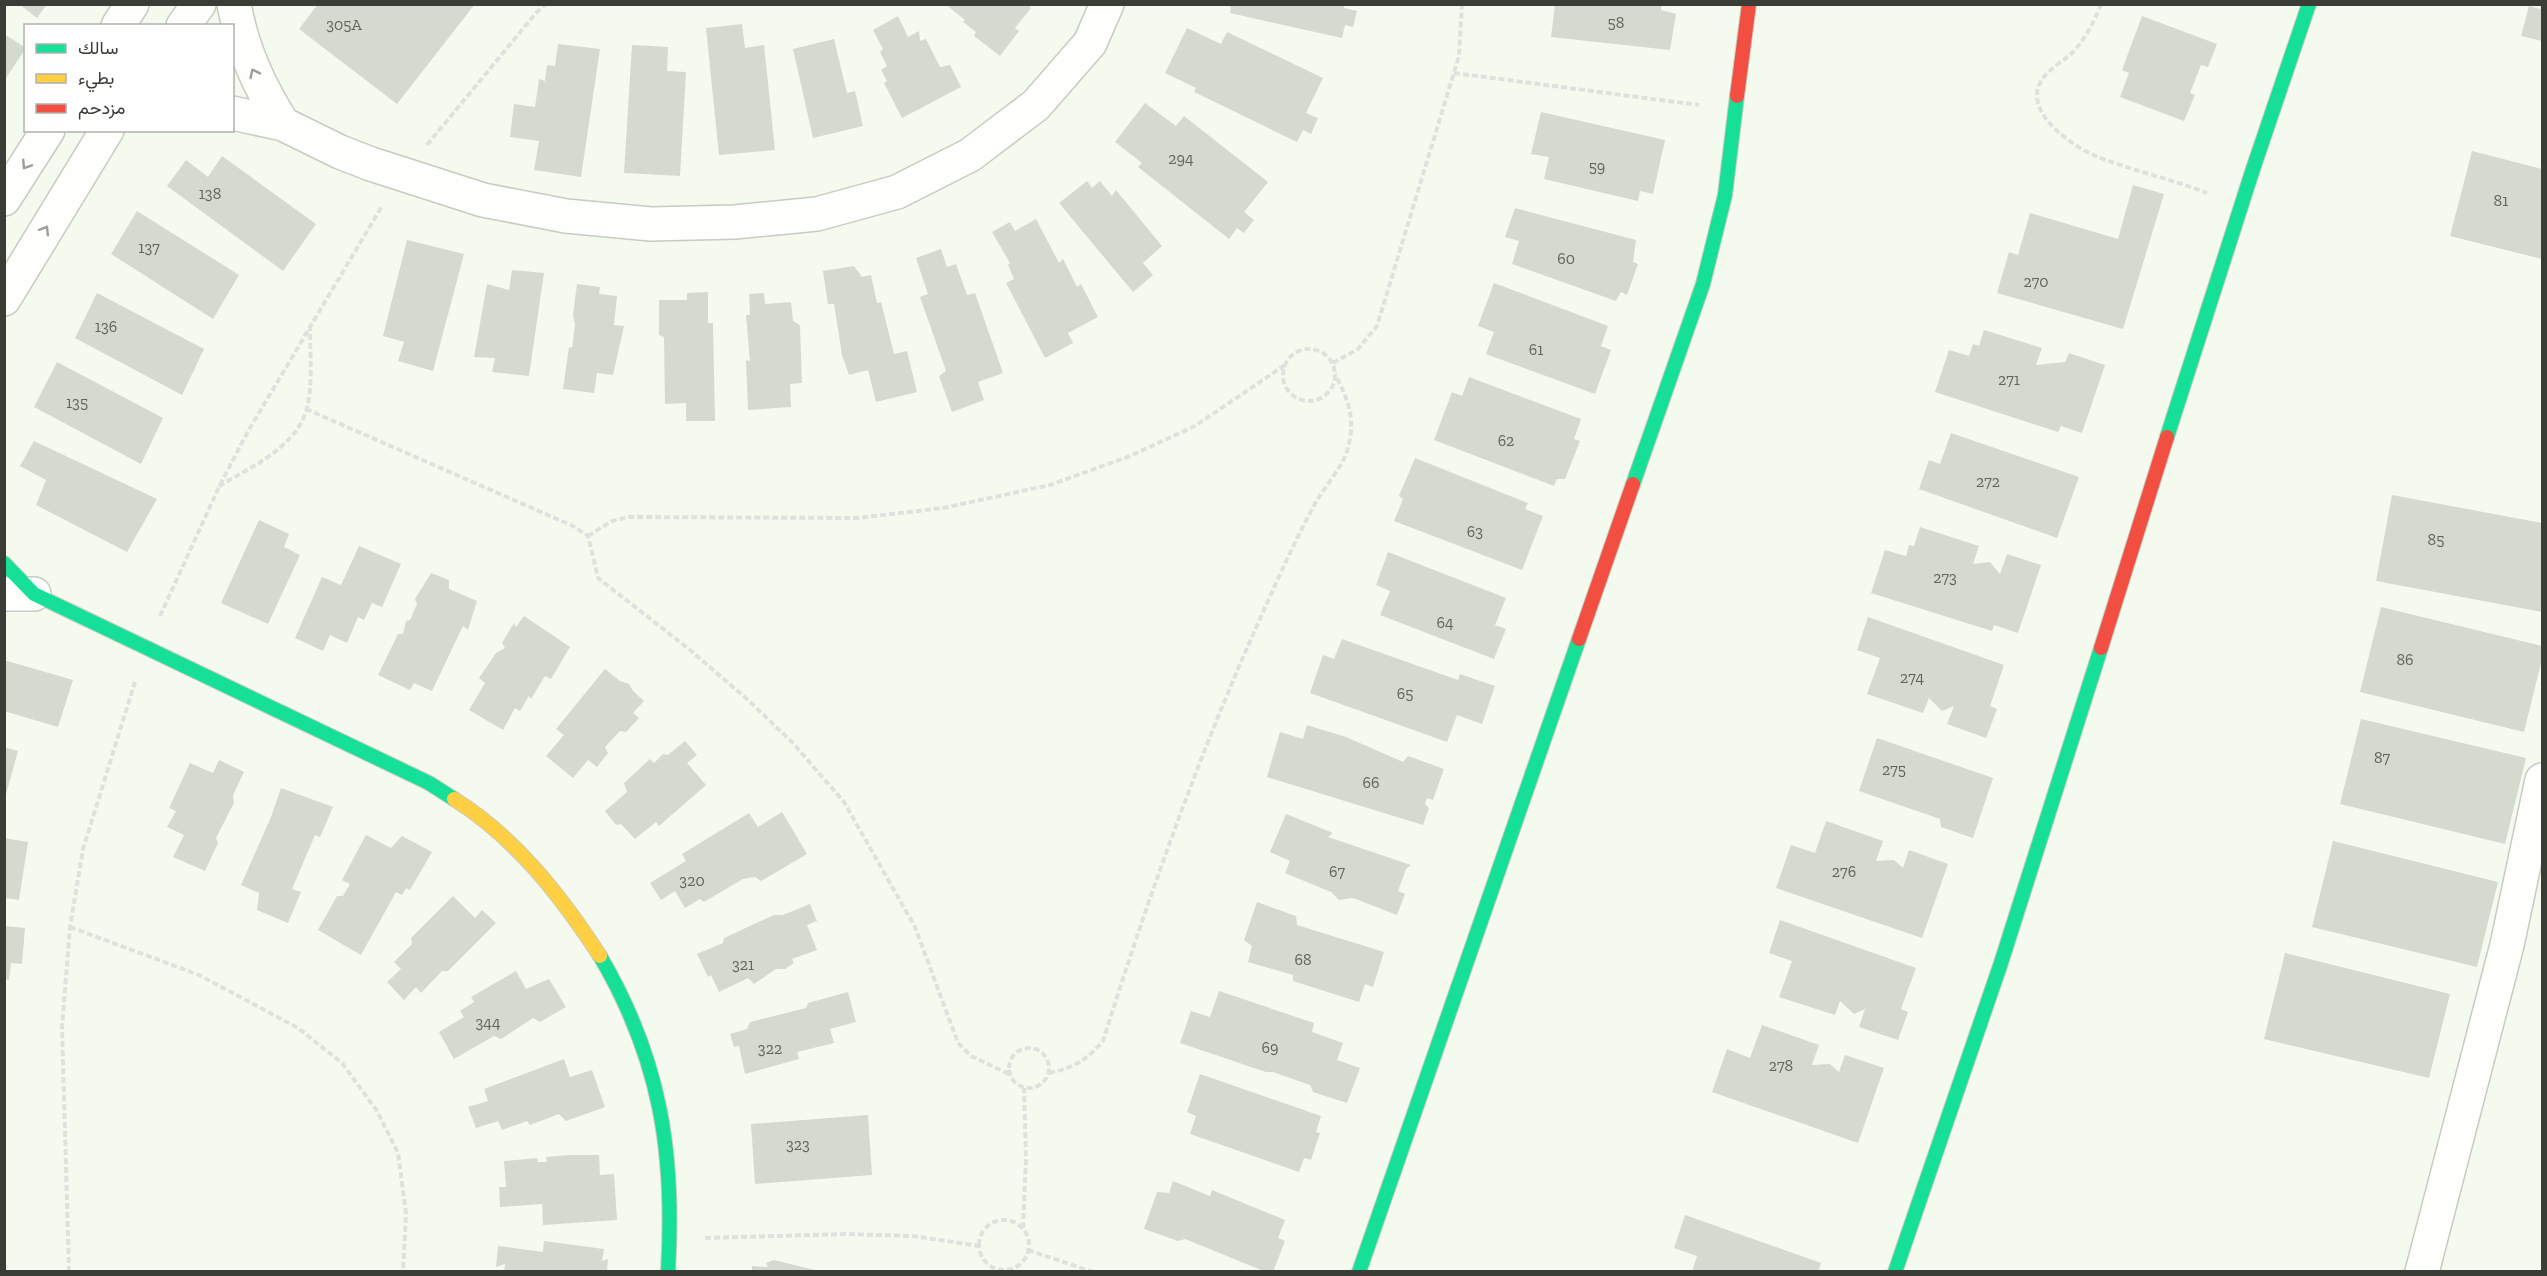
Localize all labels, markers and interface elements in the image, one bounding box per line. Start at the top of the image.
house number: 58 [1608,13,1624,32]
house number: 305A [326,15,362,34]
legend [24,24,234,132]
text: سالك [78,37,118,59]
text: بطيء [78,67,114,93]
one-way arrow [250,68,262,79]
text: مزدحم [78,97,125,120]
house number: 294 [1168,149,1194,168]
house number: 59 [1589,157,1605,176]
one-way arrow [22,159,34,169]
house number: 138 [199,184,221,203]
house number: 81 [2494,191,2508,210]
one-way arrow [38,226,49,237]
house number: 137 [138,238,160,257]
house number: 60 [1557,249,1575,268]
house number: 270 [2024,272,2049,291]
house number: 136 [95,317,117,336]
house number: 61 [1529,340,1543,359]
house number: 271 [1998,370,2020,389]
house number: 135 [66,393,88,412]
house number: 62 [1498,431,1514,450]
house number: 272 [1976,472,2000,491]
house number: 63 [1467,522,1483,541]
house number: 85 [2428,530,2444,549]
house number: 273 [1933,568,1957,587]
house number: 64 [1436,613,1454,632]
house number: 86 [2396,650,2414,669]
house number: 274 [1900,668,1924,687]
house number: 65 [1397,684,1413,703]
house number: 87 [2374,748,2391,767]
house number: 275 [1882,760,1906,779]
house number: 66 [1363,773,1380,792]
house number: 67 [1329,862,1345,881]
house number: 276 [1832,862,1856,881]
house number: 320 [679,871,705,890]
house number: 68 [1294,950,1312,969]
house number: 321 [732,955,754,974]
house number: 344 [475,1013,501,1032]
house number: 69 [1262,1038,1279,1057]
house number: 322 [758,1039,782,1058]
house number: 278 [1769,1056,1793,1075]
house number: 323 [786,1135,810,1154]

